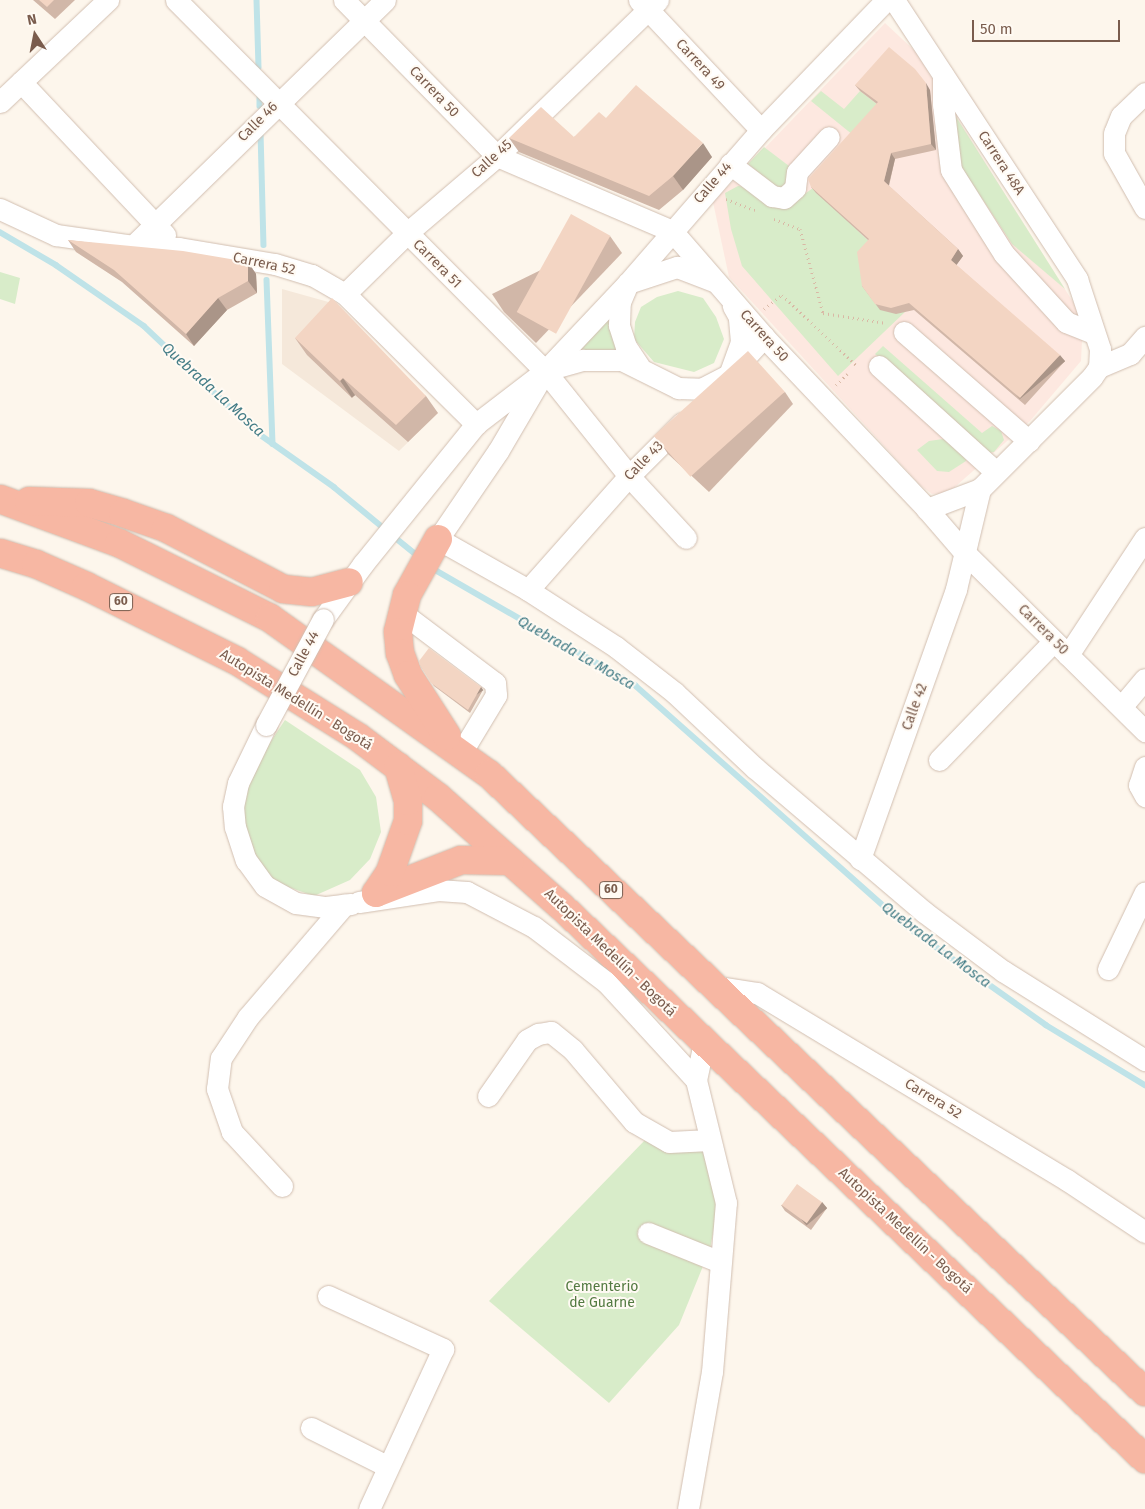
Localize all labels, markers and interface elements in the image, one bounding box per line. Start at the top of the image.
north arrow [10,10,60,60]
scale bar [975,10,1122,42]
text: N [26,11,38,29]
text: 50 m [980,20,1013,38]
street label: Carrera 49 [672,36,728,94]
street label: Carrera 50 [406,63,462,121]
street label: Calle 46 [235,99,281,145]
street label: Carrera 48A [974,128,1028,198]
street label: Calle 45 [468,136,516,182]
street label: Calle 44 [690,159,736,207]
street label: Carrera 51 [409,236,465,292]
street label: Carrera 52 [231,249,297,279]
street label: Carrera 50 [736,306,792,366]
water label: Quebrada La Mosca [158,339,268,441]
street label: Calle 43 [621,438,667,484]
road number: 60 [108,592,134,612]
street label: Carrera 50 [1014,601,1072,659]
water label: Quebrada La Mosca [514,612,638,694]
street label: Calle 44 [285,628,323,680]
street label: Autopista Medellín - Bogotá [217,646,375,754]
street label: Calle 42 [899,681,931,733]
road number: 60 [598,880,624,900]
street label: Autopista Medellín - Bogotá [541,886,679,1020]
water label: Quebrada La Mosca [878,898,994,992]
street label: Carrera 52 [902,1075,964,1123]
street label: Autopista Medellín - Bogotá [835,1165,975,1297]
park label: Cementerio de Guarne [565,1279,639,1311]

